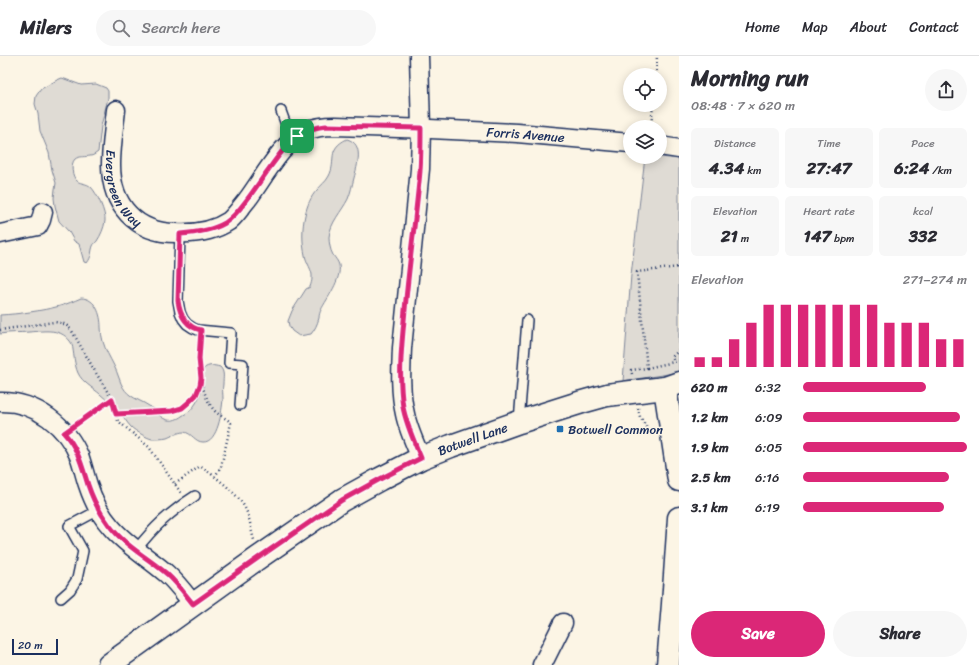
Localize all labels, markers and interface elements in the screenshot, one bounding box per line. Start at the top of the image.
search box [96,10,376,46]
text: Milers [20,11,72,44]
text: Search here [142,15,221,41]
text: Home [745,15,780,40]
text: Map [802,15,828,40]
text: About [850,15,887,40]
text: Contact [909,15,959,40]
icon: search [110,17,132,39]
text: Morning run [691,59,809,98]
map controls [623,68,667,164]
button: locate [623,68,667,112]
button: share [925,69,967,111]
text: 08:48 · 7 × 620 m [691,94,795,117]
pin [280,119,314,153]
street label: Forris Avenue [486,120,566,149]
button: layers [623,120,667,164]
icon: arrive [286,125,308,147]
text: Distance [714,134,756,153]
text: Time [817,134,841,153]
text: Pace [911,134,935,153]
street label: Evergreen Way [99,149,147,233]
text: 4.34 [709,153,744,183]
text: 27:47 [807,153,851,183]
text: 6:24 [894,153,929,183]
text: km [744,161,761,180]
text: /km [929,161,952,180]
text: Elevation [713,202,757,221]
text: Heart rate [803,202,855,221]
text: kcal [913,202,933,221]
text: 21 [721,221,738,251]
text: 147 [804,221,831,251]
text: 332 [909,221,937,251]
text: m [738,229,749,248]
text: bpm [831,229,854,248]
text: Elevation [691,268,744,291]
text: 271–274 m [903,268,967,291]
text: 620 m [691,376,727,399]
text: 6:32 [755,376,781,399]
text: 1.2 km [691,406,728,429]
text: 6:09 [755,406,783,429]
street label: Botwell Lane [434,415,511,462]
place label: Botwell Common [568,418,663,441]
marker: Botwell Common [555,424,565,434]
text: 1.9 km [691,436,729,459]
text: 6:05 [755,436,782,459]
text: 2.5 km [691,466,731,489]
text: 6:16 [755,466,779,489]
text: 3.1 km [691,496,728,519]
text: 6:19 [755,496,780,519]
button: Save [691,611,825,657]
button: Share [833,611,967,657]
text: 20 m [18,636,43,655]
scale bar [12,637,58,656]

